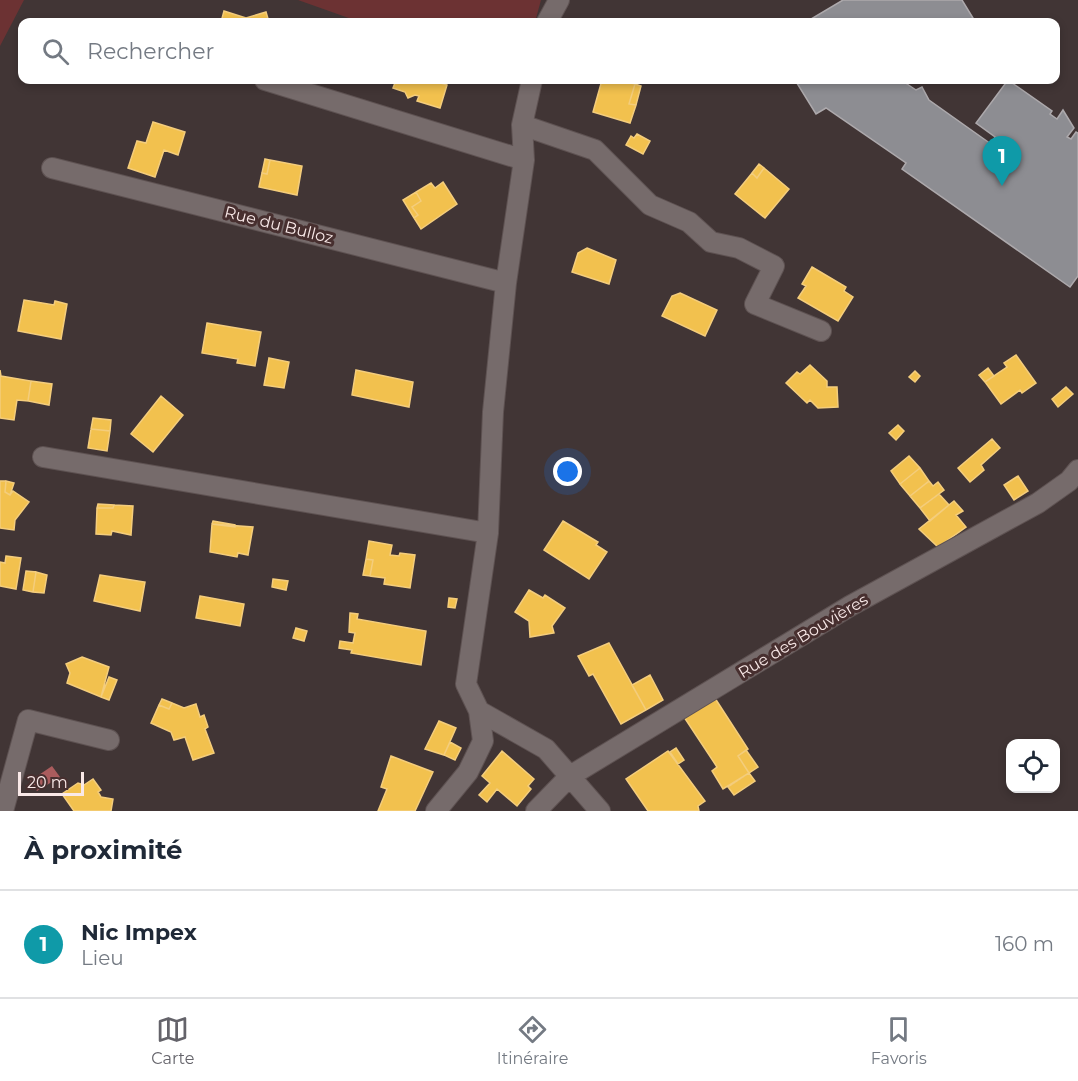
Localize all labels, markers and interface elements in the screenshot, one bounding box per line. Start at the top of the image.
search box [18,18,1060,84]
icon: search [39,35,72,68]
text: Rechercher [87,38,214,65]
pin: 1 [982,136,1022,186]
street label: Rue du Bulloz [223,202,335,248]
your location [553,457,582,486]
street label: Rue des Bouvières [735,590,871,682]
map controls [1006,739,1060,793]
button: locate [1006,739,1060,793]
scale bar [18,769,84,796]
text: 20 m [27,773,68,792]
text: À proximité [24,834,183,866]
text: Nic Impex [81,919,197,946]
text: 1 [40,932,47,956]
text: 160 m [995,932,1054,956]
text: Lieu [81,946,124,970]
tab: Carte [151,1013,194,1068]
tab: Itinéraire [497,1013,568,1068]
tab: Favoris [871,1013,927,1068]

